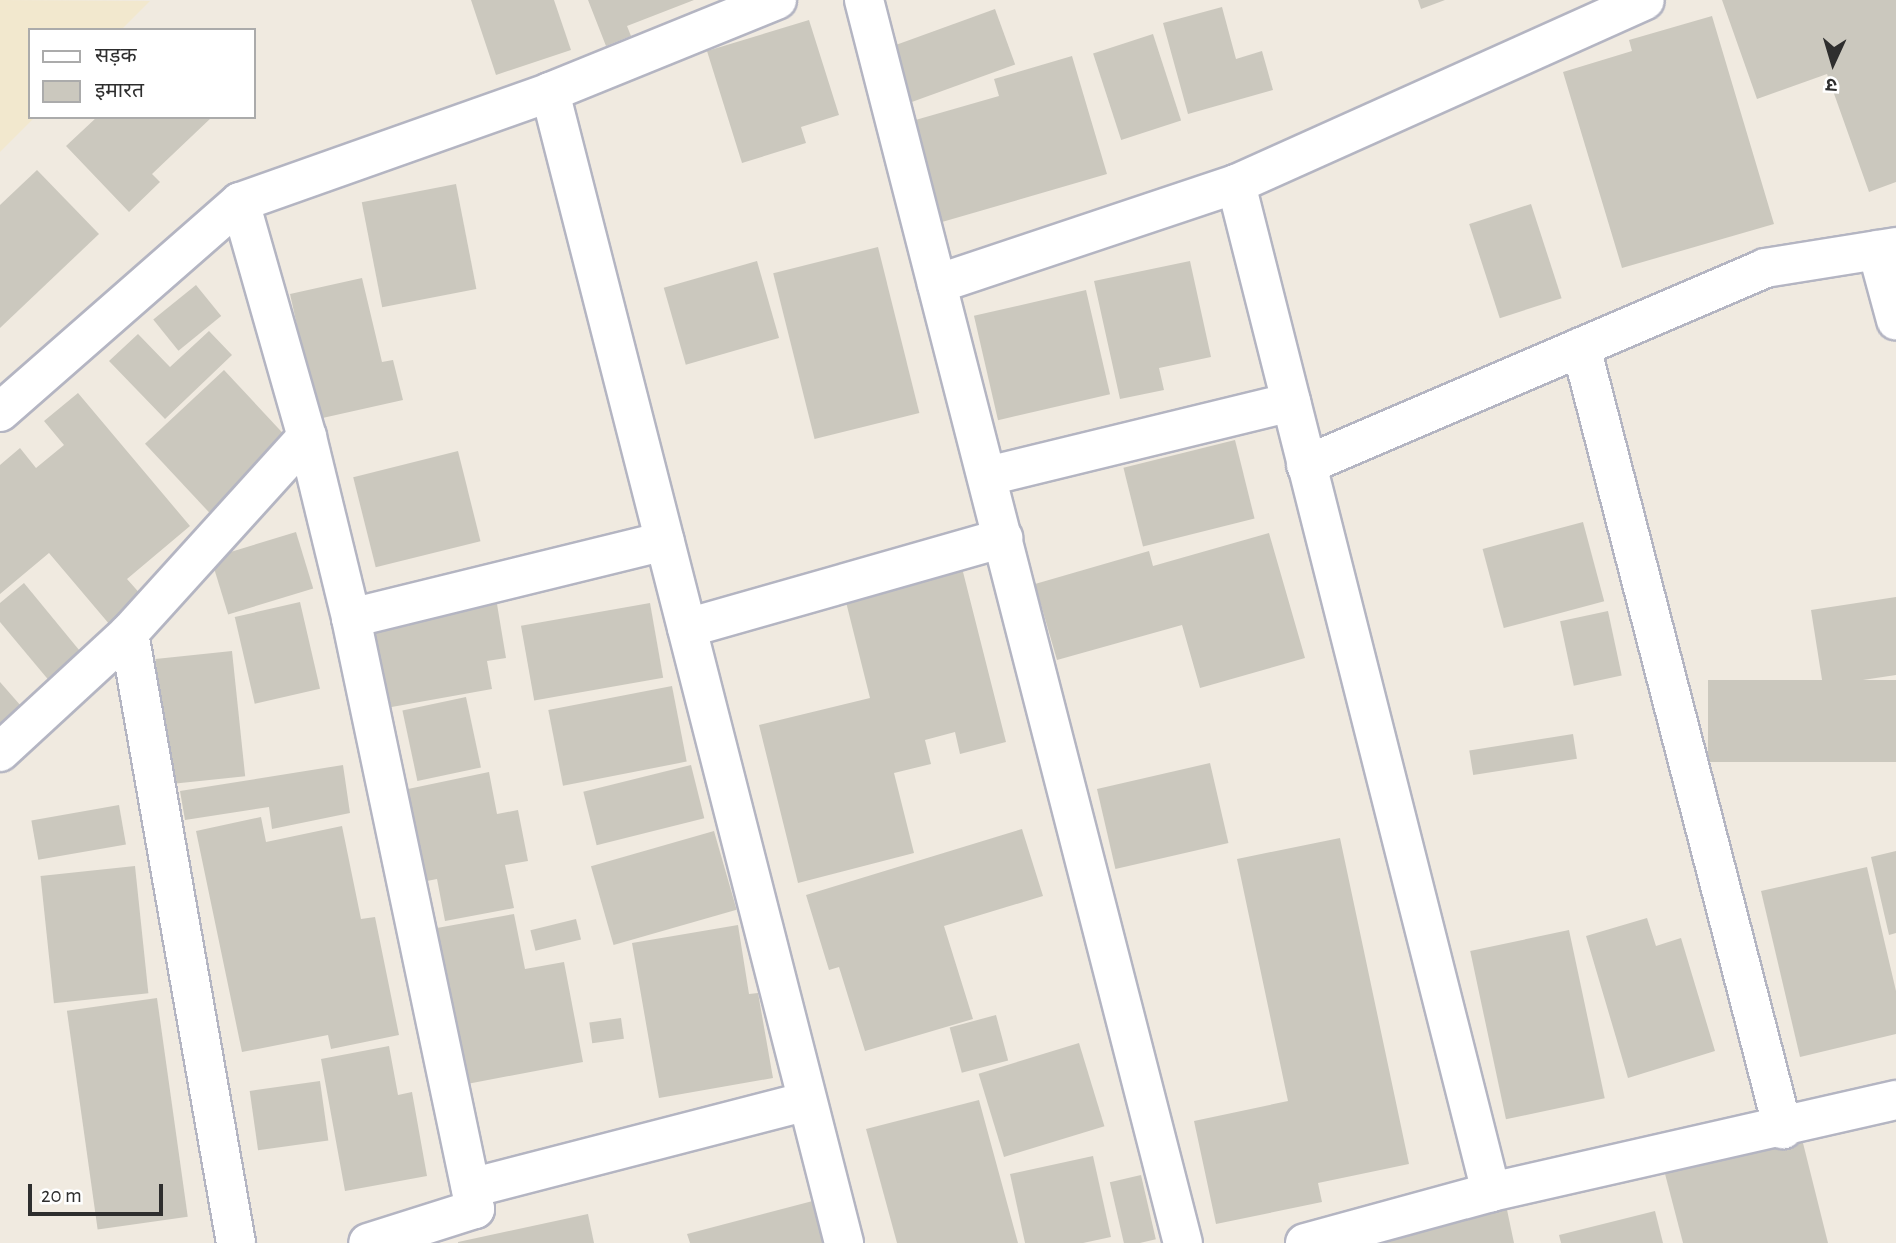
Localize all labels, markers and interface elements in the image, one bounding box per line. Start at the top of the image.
legend [28,28,256,119]
north arrow [1798,28,1868,98]
text: सड़क [95,45,137,66]
text: उ [1825,75,1838,94]
text: इमारत [95,80,144,101]
scale bar [32,1170,166,1214]
text: 20 m [41,1185,82,1206]

